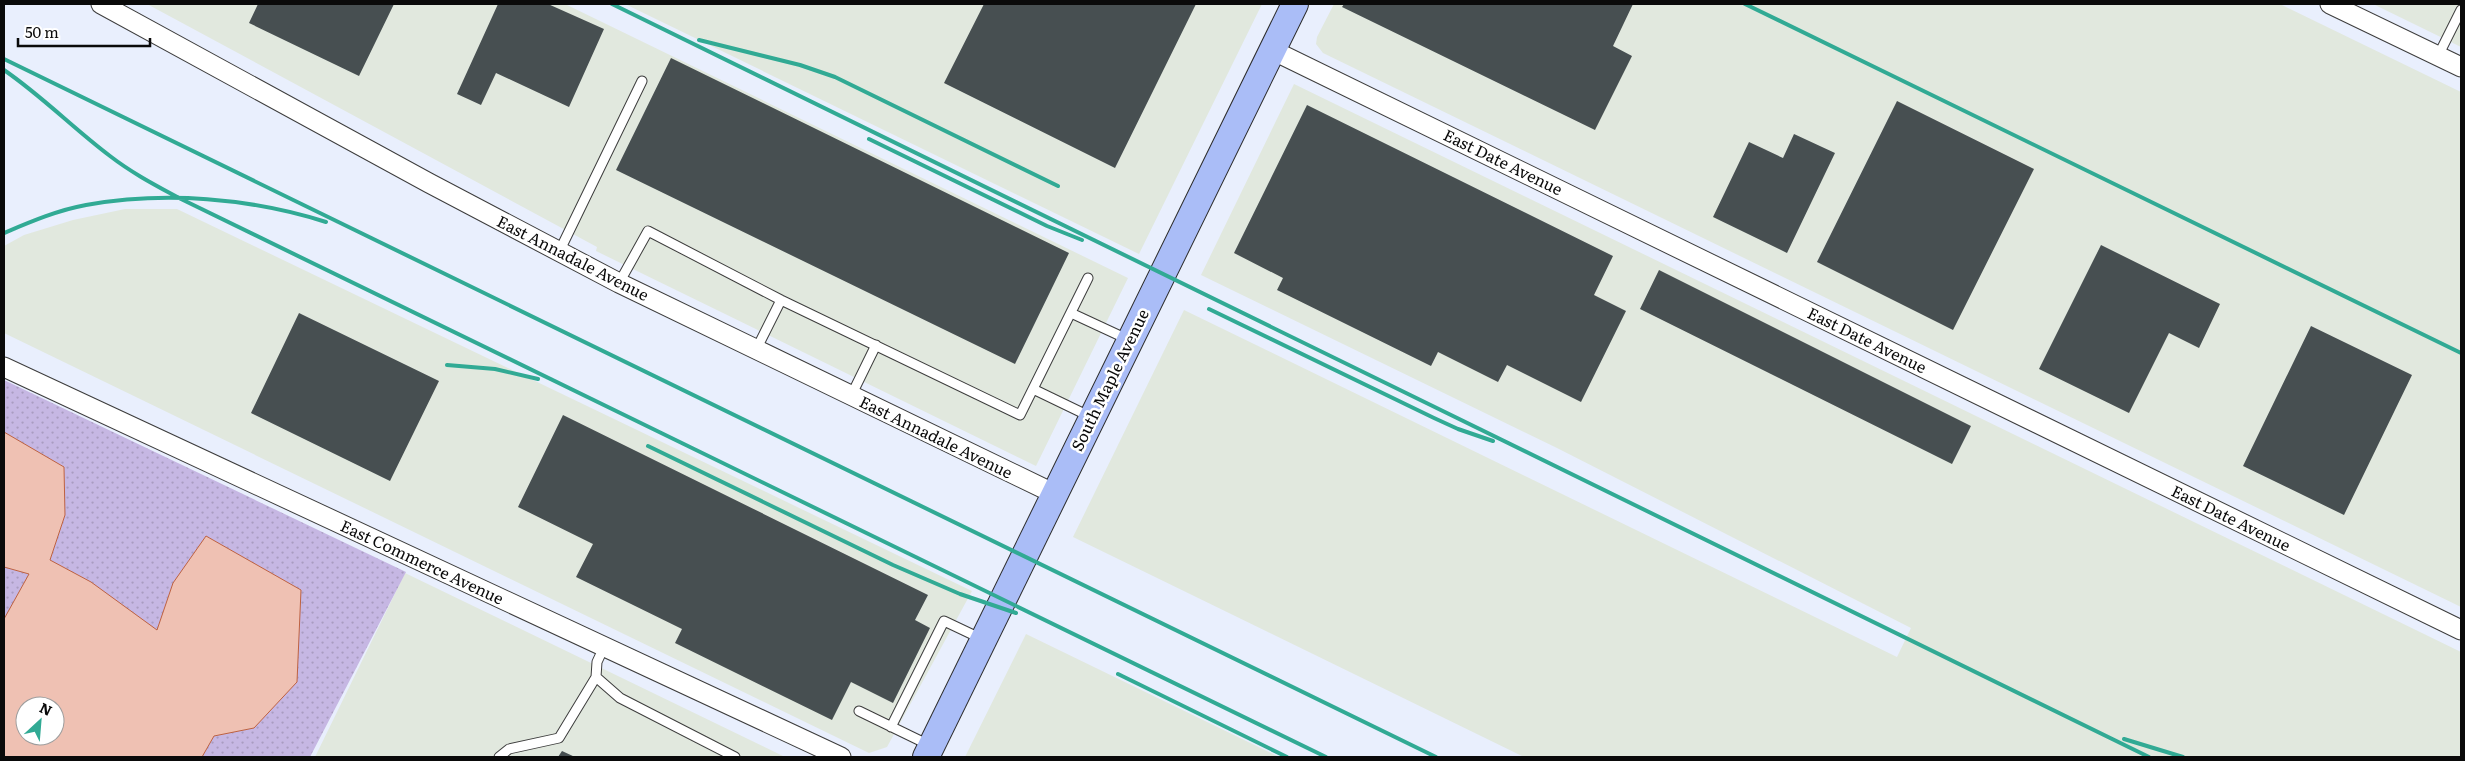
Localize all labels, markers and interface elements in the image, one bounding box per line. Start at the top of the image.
scale bar [18,15,150,47]
text: 50 m [25,20,59,43]
street label: East Date Avenue [1440,122,1567,200]
street label: East Annadale Avenue [493,208,654,306]
street label: East Date Avenue [1804,300,1931,378]
street label: South Maple Avenue [1064,304,1154,455]
street label: East Annadale Avenue [856,389,1017,484]
street label: East Date Avenue [2168,478,2295,556]
street label: East Commerce Avenue [337,513,508,610]
north arrow [15,696,65,746]
text: N [36,697,56,720]

